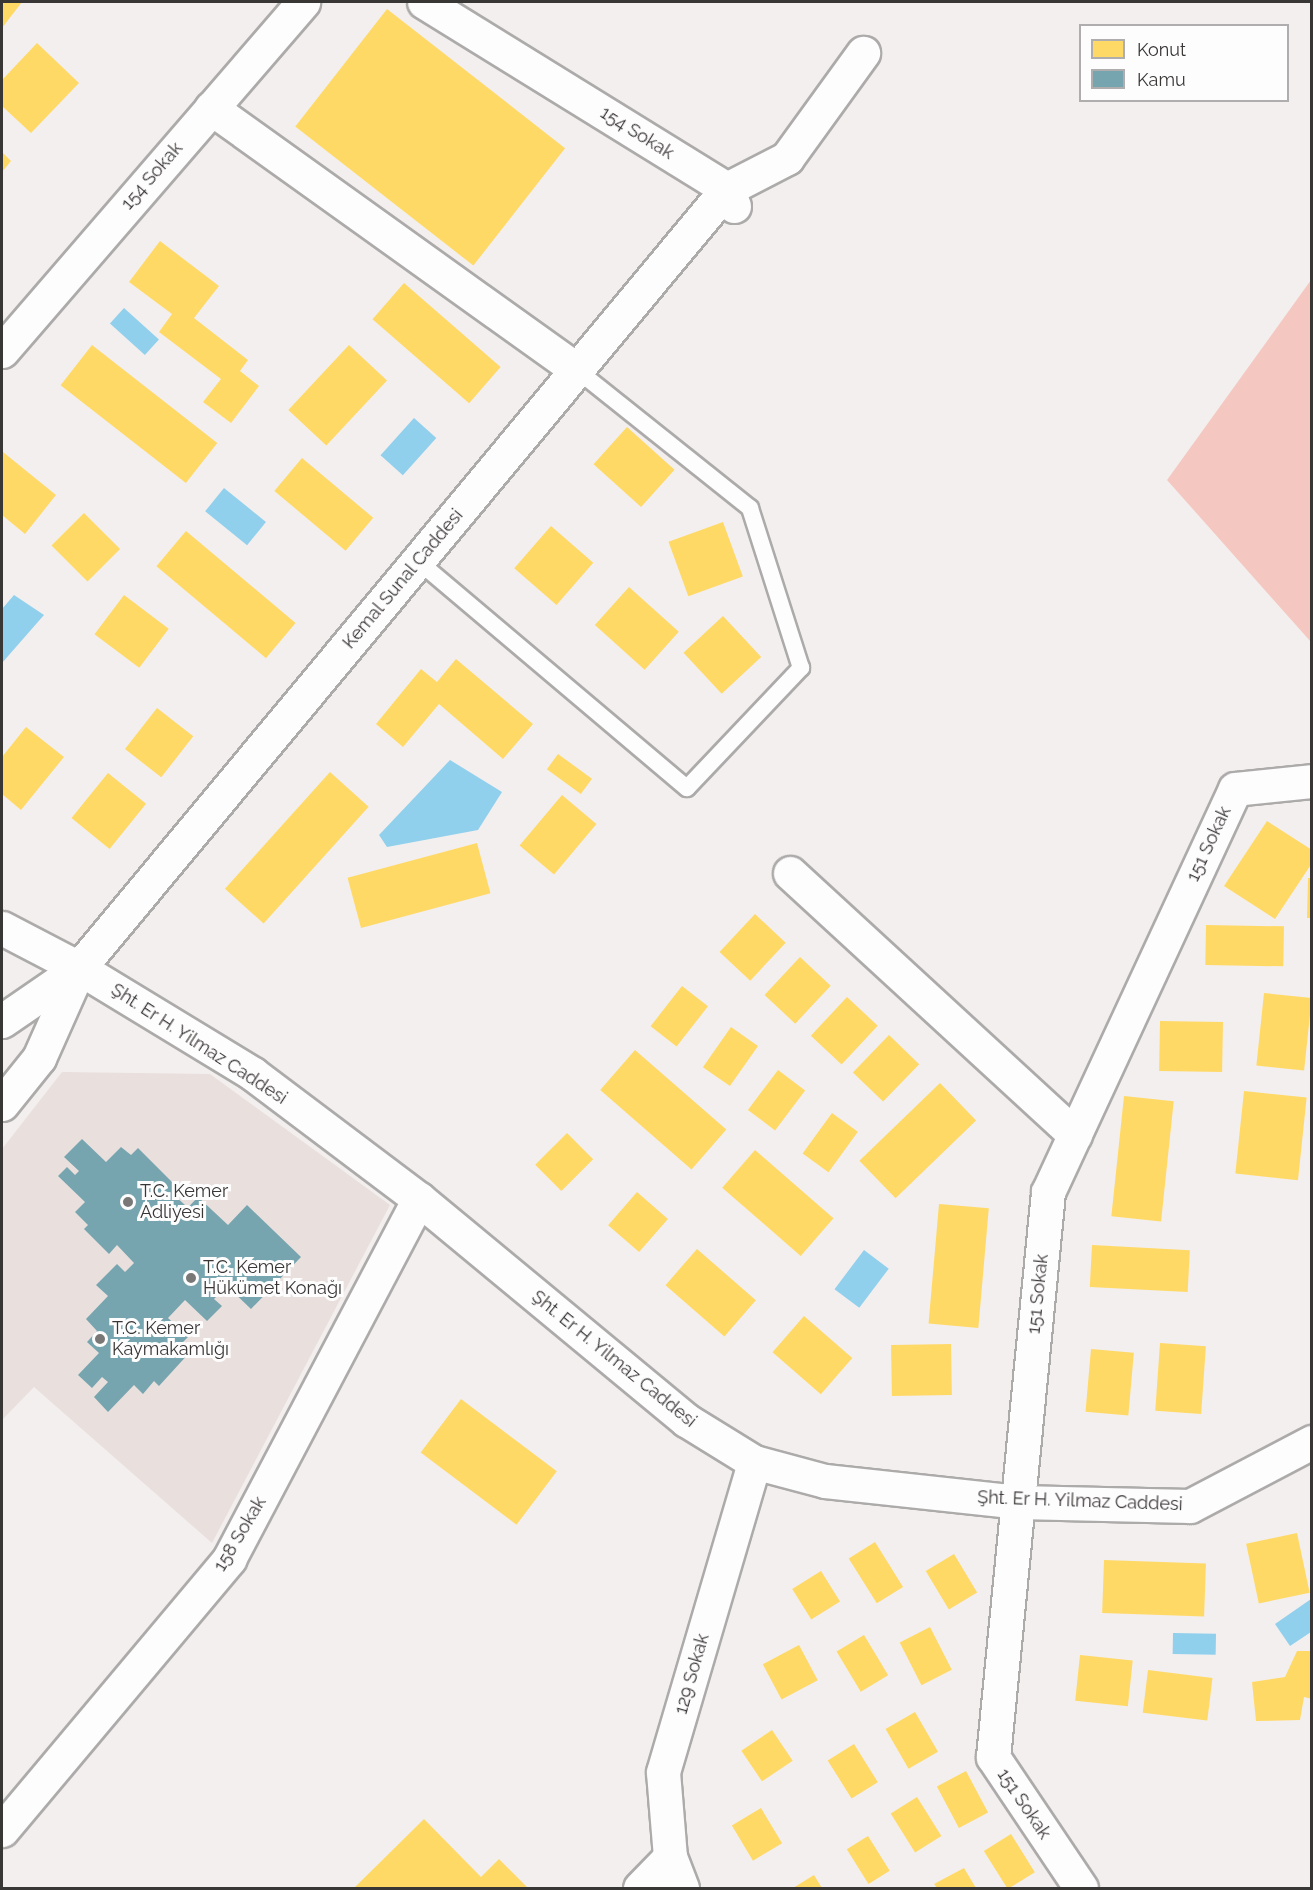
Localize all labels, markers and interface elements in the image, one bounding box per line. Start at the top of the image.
legend [1079,24,1289,102]
text: Konut [1137,39,1186,60]
text: Kamu [1137,69,1186,90]
street label: 154 Sokak [596,102,678,164]
street label: 154 Sokak [117,138,187,214]
street label: Kemal Sunal Caddesi [338,504,468,654]
street label: 151 Sokak [1182,803,1236,885]
street label: Şht. Er H. Yilmaz Caddesi [107,979,291,1109]
place label: T.C. Kemer Adliyesi [140,1181,228,1224]
marker: T.C. Kemer Adliyesi [121,1195,135,1209]
street label: 151 Sokak [1023,1253,1053,1335]
place label: T.C. Kemer Hükümet Konağı [203,1257,342,1300]
marker: T.C. Kemer Hükümet Konağı [184,1271,198,1285]
street label: Şht. Er H. Yilmaz Caddesi [527,1286,701,1432]
place label: T.C. Kemer Kaymakamlığı [112,1318,229,1360]
marker: T.C. Kemer Kaymakamlığı [93,1332,107,1346]
street label: Şht. Er H. Yilmaz Caddesi [976,1487,1184,1515]
street label: 158 Sokak [209,1493,271,1575]
street label: 129 Sokak [670,1631,714,1717]
street label: 151 Sokak [993,1765,1055,1843]

